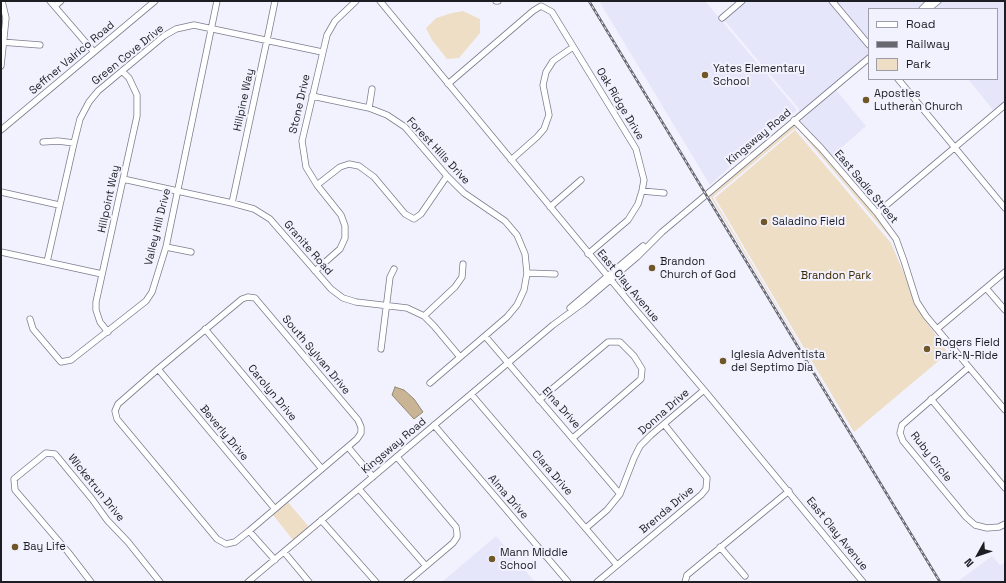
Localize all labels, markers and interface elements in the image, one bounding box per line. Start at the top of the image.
legend [868,8,998,80]
text: Road [906,16,935,32]
street label: Seffner Valrico Road [27,19,117,97]
street label: Green Cove Drive [89,22,167,88]
text: Railway [906,36,950,52]
text: Park [906,56,931,72]
place label: Yates Elementary School [713,62,805,88]
street label: Oak Ridge Drive [593,65,647,143]
street label: Hillpine Way [231,68,257,132]
marker: Yates Elementary School [700,70,710,80]
street label: Stone Drive [287,73,313,135]
place label: Apostles Lutheran Church [874,87,963,113]
marker: Apostles Lutheran Church [861,95,871,105]
street label: Kingsway Road [724,106,794,168]
street label: Forest Hills Drive [404,115,472,187]
street label: East Sadie Street [831,148,901,226]
street label: Hillpoint Way [95,164,123,234]
street label: Valley Hill Drive [142,187,174,267]
place label: Saladino Field [772,215,845,229]
marker: Saladino Field [759,217,769,227]
street label: Granite Road [281,218,335,278]
street label: East Clay Avenue [594,247,662,325]
place label: Brandon Church of God [660,255,736,281]
marker: Brandon Church of God [647,263,657,273]
park label: Brandon Park [801,269,871,283]
street label: South Sylvan Drive [279,313,353,397]
place label: Rogers Field Park-N-Ride [935,336,1000,362]
marker: Rogers Field Park-N-Ride [922,344,932,354]
place label: Iglesia Adventista del Septimo Dia [731,348,825,374]
marker: Iglesia Adventista del Septimo Dia [718,356,728,366]
street label: Carolyn Drive [245,362,299,424]
street label: Elna Drive [539,385,583,431]
street label: Donna Drive [636,386,692,438]
street label: Beverly Drive [197,403,251,463]
street label: Kingsway Road [359,415,429,477]
street label: Ruby Circle [907,429,955,485]
street label: Clara Drive [529,448,575,498]
street label: Wicketrun Drive [65,452,127,524]
street label: Alma Drive [485,472,531,522]
street label: Brenda Drive [637,483,697,537]
street label: East Clay Avenue [803,495,871,573]
north arrow [958,535,998,575]
place label: Bay Life [23,540,66,554]
marker: Bay Life [10,542,20,552]
place label: Mann Middle School [500,546,568,572]
marker: Mann Middle School [487,554,497,564]
text: N [961,555,977,570]

